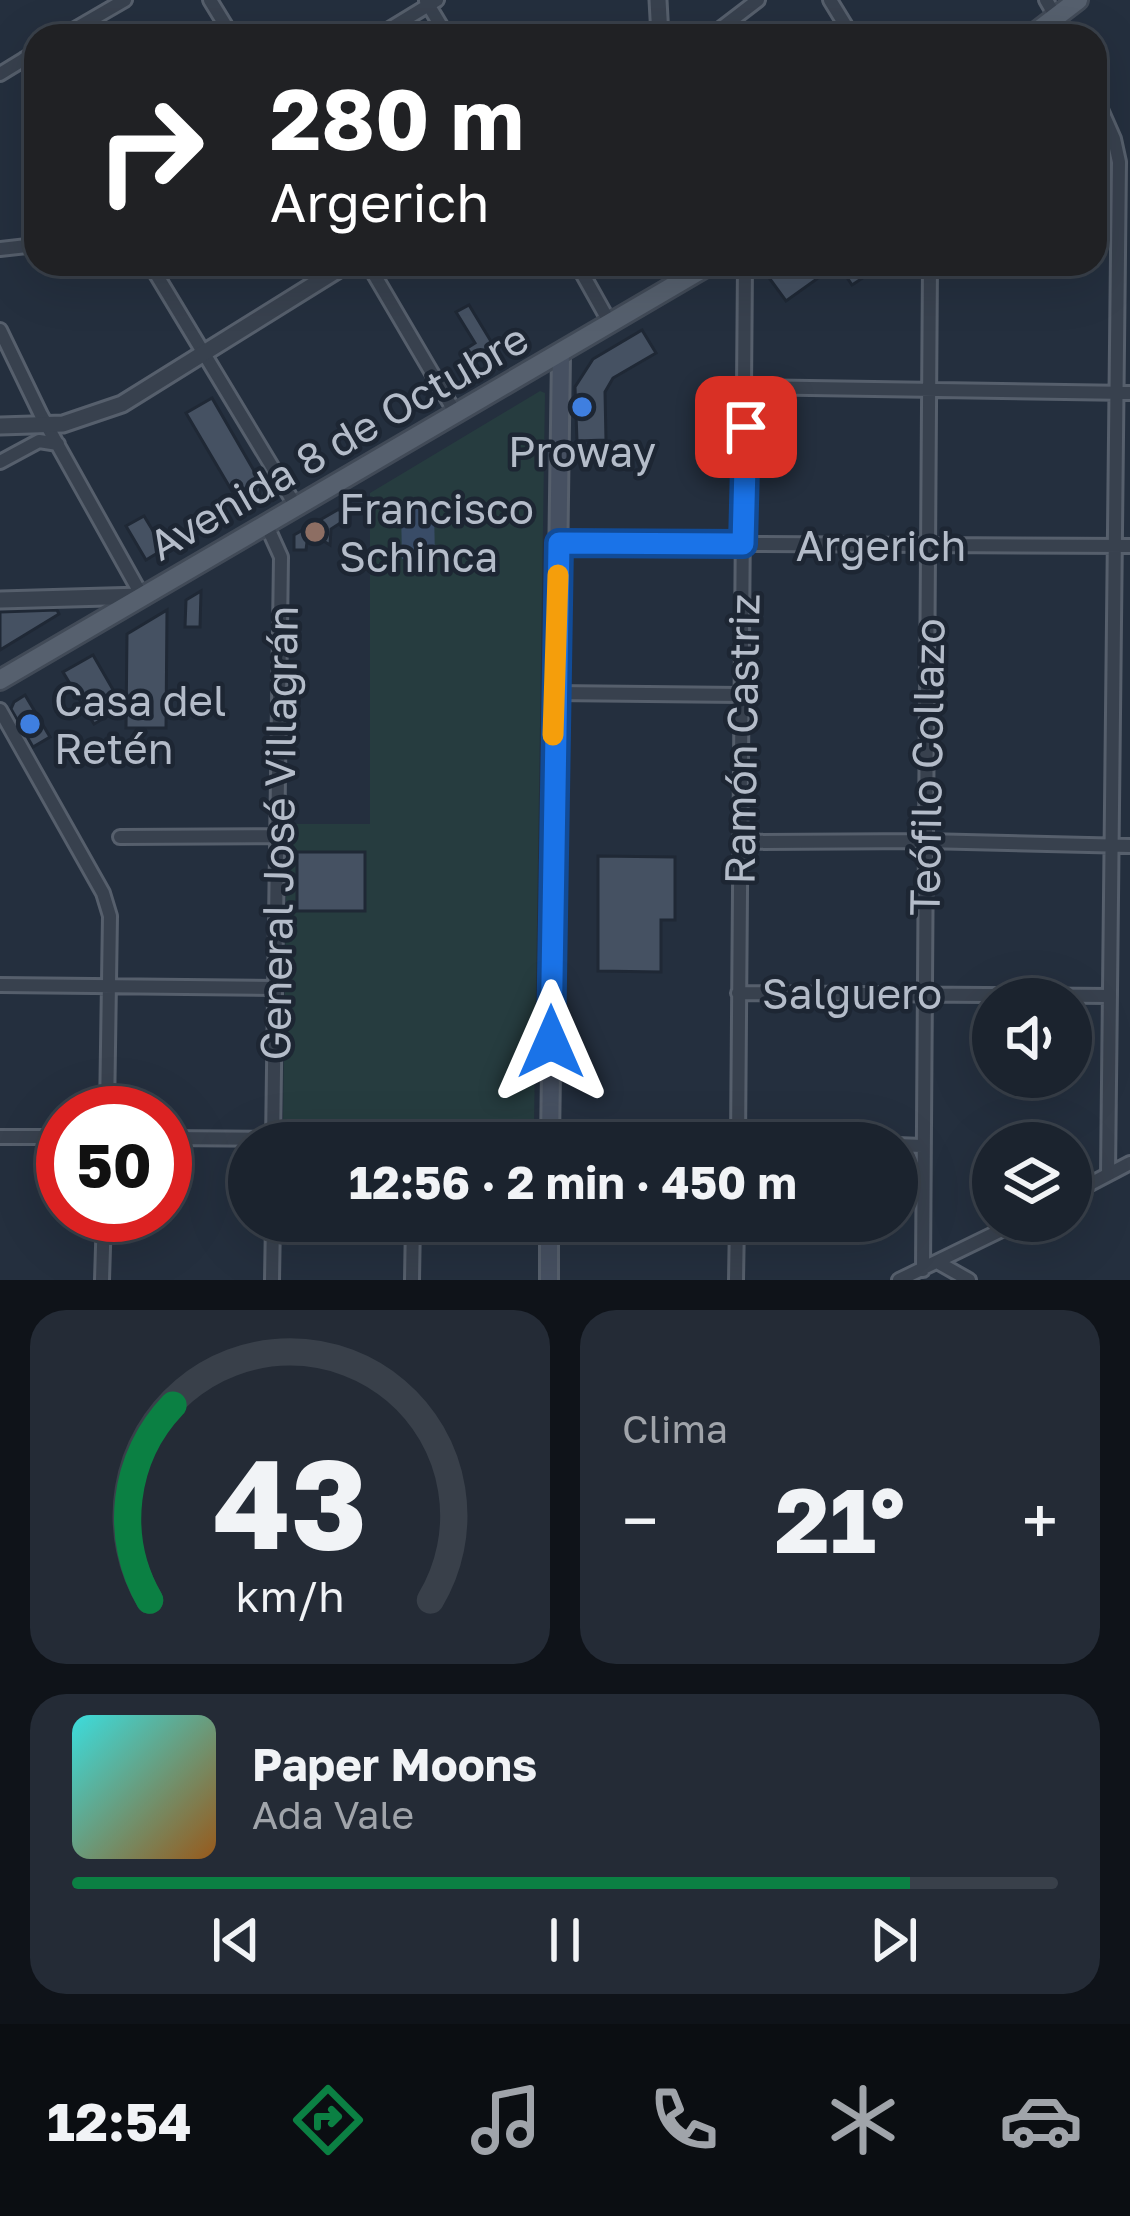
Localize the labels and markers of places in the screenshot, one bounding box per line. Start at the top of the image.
pin [695,376,797,478]
marker: Proway [569,394,595,420]
place label: Proway [508,426,656,476]
place label: Francisco Schinca [339,483,534,581]
marker: Francisco Schinca [302,519,328,545]
place label: Casa del Retén [54,675,226,773]
marker: Casa del Retén [17,711,43,737]

